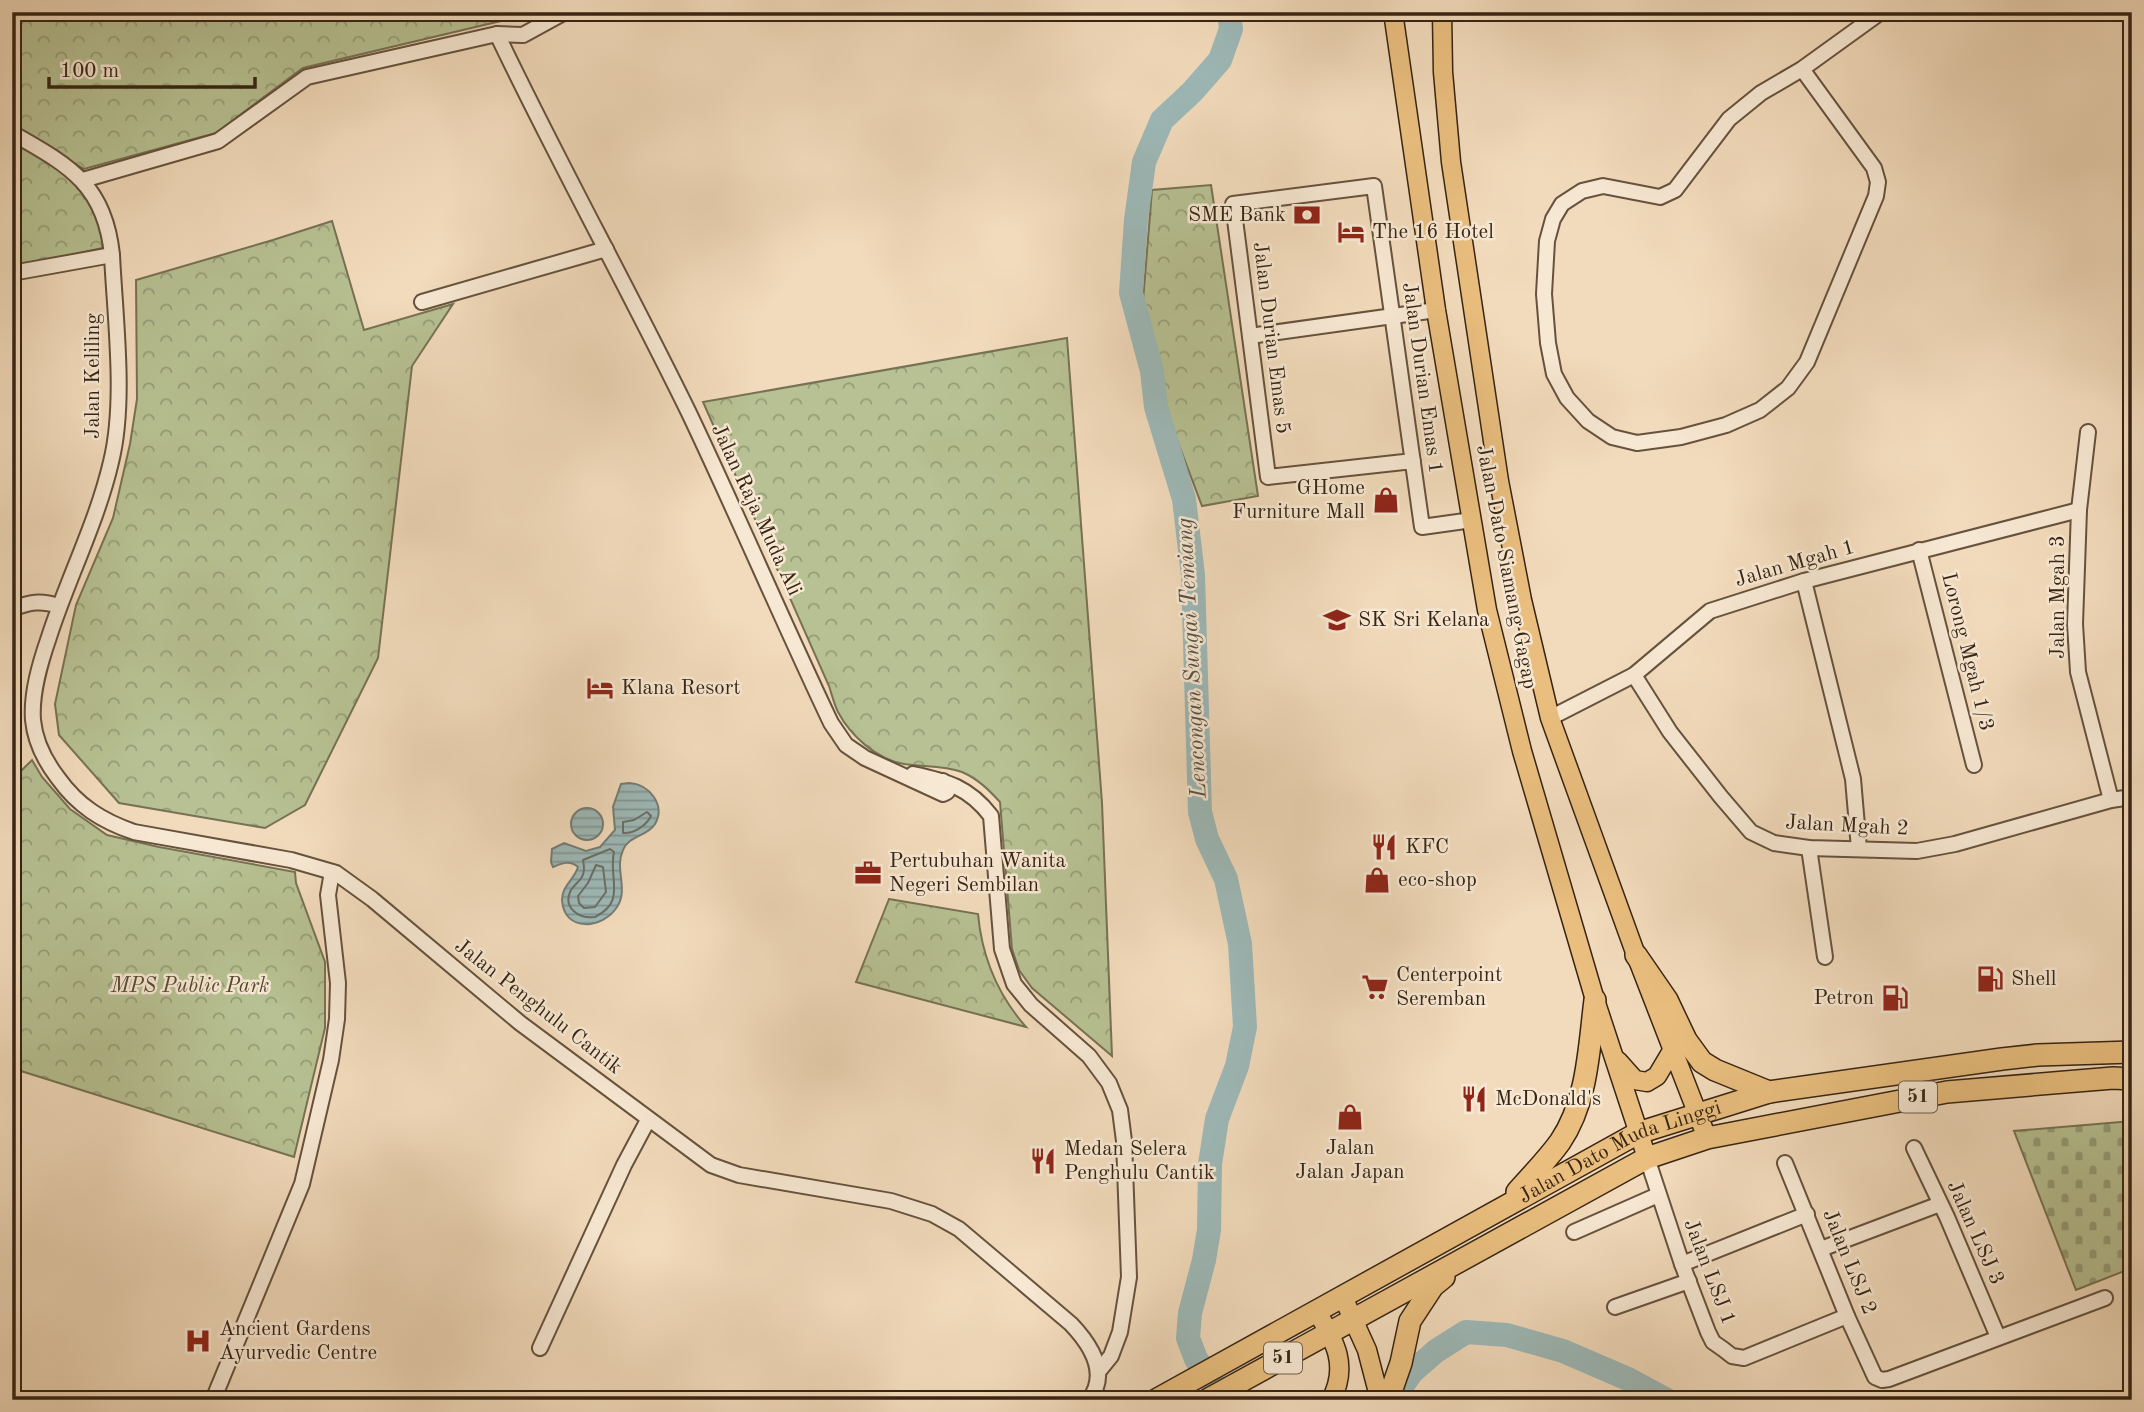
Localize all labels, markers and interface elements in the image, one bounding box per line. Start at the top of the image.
scale bar [49,46,256,90]
text: 100 m [60,61,119,82]
bank icon: SME Bank [1292,200,1322,230]
place label: SME Bank [1188,205,1286,226]
hotel icon: The 16 Hotel [1336,217,1366,247]
place label: The 16 Hotel [1372,222,1494,243]
street label: Jalan Durian Emas 5 [1249,241,1293,435]
street label: Jalan Durian Emas 1 [1398,281,1446,475]
street label: Jalan Keliling [83,312,104,439]
street label: Jalan Raja Muda Ali [707,421,805,599]
street label: Jalan Dato Siamang Gagap [1472,443,1540,691]
place label: GHome Furniture Mall [1232,478,1365,523]
shop icon: GHome Furniture Mall [1371,485,1401,515]
water label: Lencongan Sungai Temiang [1173,517,1212,800]
street label: Jalan Mgah 3 [2048,535,2069,659]
street label: Jalan Mgah 1 [1733,537,1857,591]
street label: Lorong Mgah 1/3 [1937,571,1997,733]
school or university icon: SK Sri Kelana [1322,605,1352,635]
place label: SK Sri Kelana [1358,610,1489,631]
hotel icon: Klana Resort [585,673,615,703]
place label: Klana Resort [621,678,741,699]
street label: Jalan Mgah 2 [1785,812,1909,840]
restaurant icon: KFC [1369,832,1399,862]
place label: KFC [1405,837,1449,858]
place label: Pertubuhan Wanita Negeri Sembilan [889,851,1066,896]
office icon: Pertubuhan Wanita Negeri Sembilan [853,858,883,888]
shop icon: eco-shop [1362,865,1392,895]
place label: eco-shop [1398,870,1477,891]
street label: Jalan Penghulu Cantik [451,935,626,1079]
fuel station icon: Shell [1975,964,2005,994]
place label: Centerpoint Seremban [1396,965,1502,1010]
place label: Shell [2011,969,2057,990]
supermarket icon: Centerpoint Seremban [1360,972,1390,1002]
park label: MPS Public Park [110,976,269,997]
fuel station icon: Petron [1880,983,1910,1013]
place label: Petron [1813,988,1874,1009]
road number: 51 [1899,1082,1937,1112]
restaurant icon: McDonald's [1459,1084,1489,1114]
place label: McDonald's [1495,1089,1601,1110]
street label: Jalan Dato Muda Linggi [1515,1097,1724,1207]
shop icon: Jalan Jalan Japan [1335,1102,1365,1132]
place label: Jalan Jalan Japan [1295,1138,1405,1183]
place label: Medan Selera Penghulu Cantik [1064,1139,1215,1184]
restaurant icon: Medan Selera Penghulu Cantik [1028,1146,1058,1176]
street label: Jalan LSJ 3 [1943,1178,2007,1288]
street label: Jalan LSJ 2 [1818,1206,1880,1318]
street label: Jalan LSJ 1 [1679,1216,1739,1328]
place label: Ancient Gardens Ayurvedic Centre [219,1319,377,1364]
hospital icon: Ancient Gardens Ayurvedic Centre [183,1326,213,1356]
road number: 51 [1264,1342,1302,1374]

